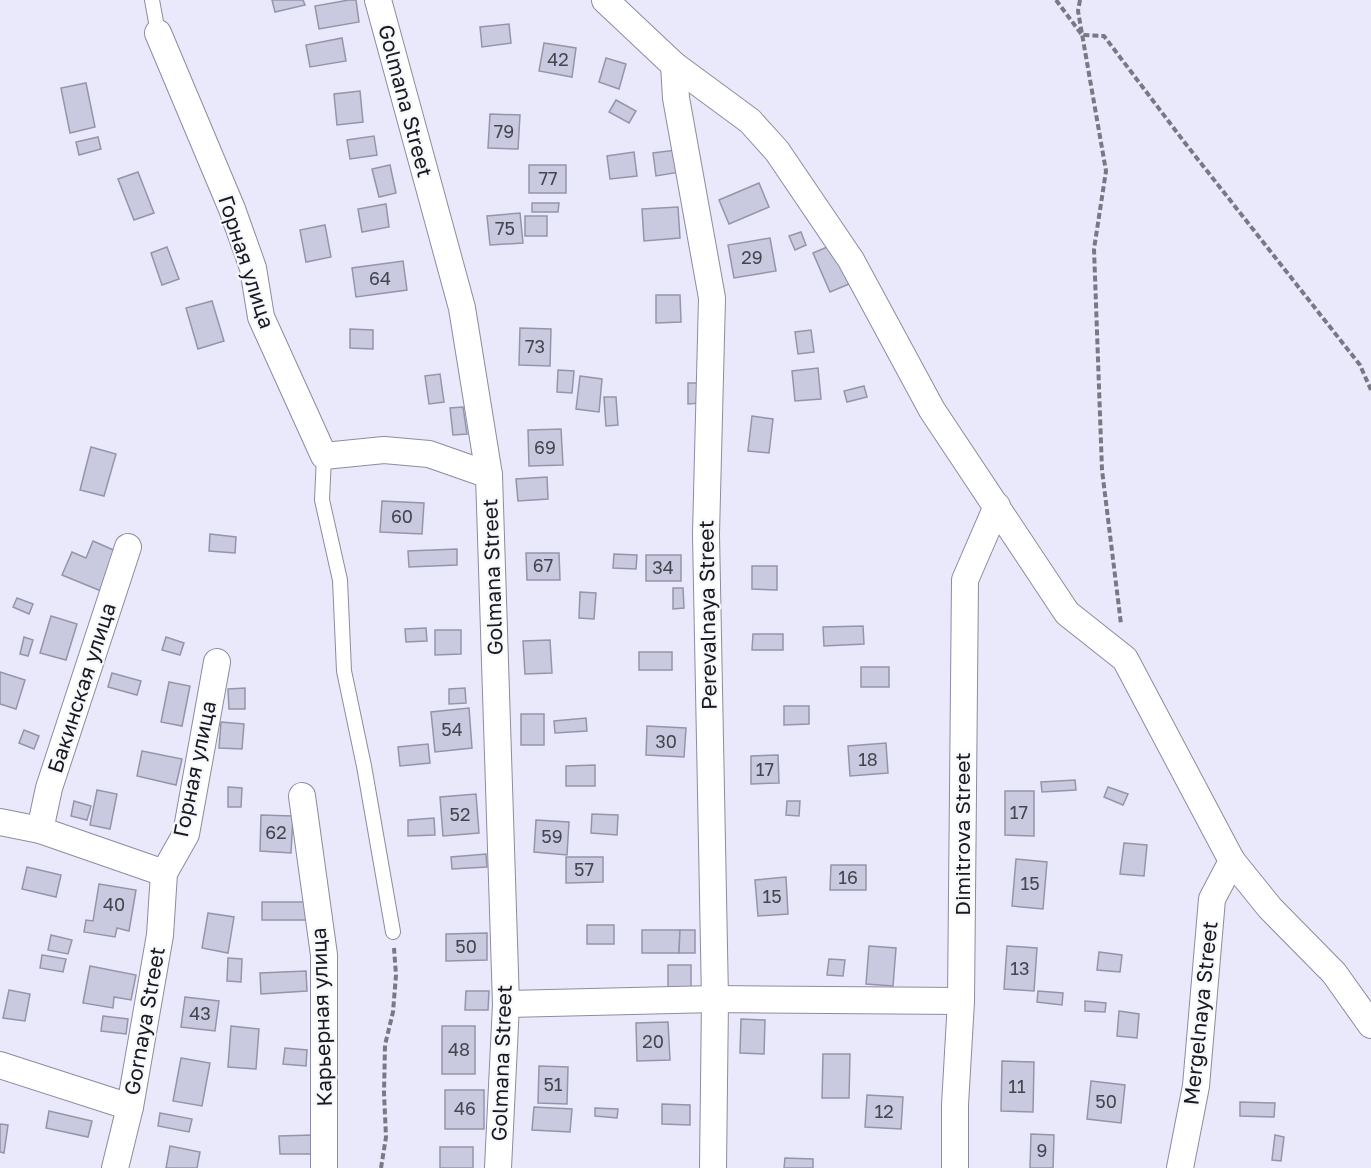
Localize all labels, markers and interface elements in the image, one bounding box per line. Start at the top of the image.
street label: Golmana Street [373,22,439,180]
house number: 42 [547,48,569,70]
house number: 79 [494,120,514,142]
house number: 77 [538,167,558,189]
street label: Горная улица [213,192,281,332]
house number: 75 [495,217,515,239]
house number: 29 [741,246,763,268]
house number: 64 [369,267,391,289]
house number: 73 [525,335,545,357]
house number: 69 [534,436,556,458]
street label: Golmana Street [476,498,508,656]
house number: 60 [391,505,413,527]
street label: Perevalnaya Street [692,520,722,710]
house number: 67 [533,554,553,576]
house number: 34 [652,556,674,578]
street label: Бакинская улица [41,599,121,776]
street label: Горная улица [167,698,221,839]
house number: 54 [441,718,463,740]
house number: 30 [655,730,677,752]
house number: 18 [858,748,878,770]
street label: Dimitrova Street [949,752,975,916]
house number: 17 [756,758,774,780]
house number: 17 [1010,801,1028,823]
house number: 52 [450,803,470,825]
house number: 62 [265,821,287,843]
house number: 59 [541,825,563,847]
house number: 57 [574,858,594,880]
house number: 16 [838,866,858,888]
house number: 15 [1020,872,1040,894]
house number: 15 [762,885,782,907]
house number: 40 [103,893,125,915]
street label: Mergelnaya Street [1177,920,1223,1106]
street label: Карьерная улица [305,927,337,1107]
house number: 50 [455,935,477,957]
street label: Gornaya Street [118,945,170,1097]
house number: 13 [1010,957,1030,979]
street label: Golmana Street [485,984,517,1142]
house number: 43 [189,1002,211,1024]
house number: 20 [642,1030,664,1052]
house number: 48 [448,1038,470,1060]
house number: 51 [543,1073,563,1095]
house number: 11 [1008,1075,1026,1097]
house number: 50 [1095,1090,1117,1112]
house number: 46 [454,1097,476,1119]
house number: 12 [874,1100,894,1122]
house number: 9 [1037,1139,1047,1161]

